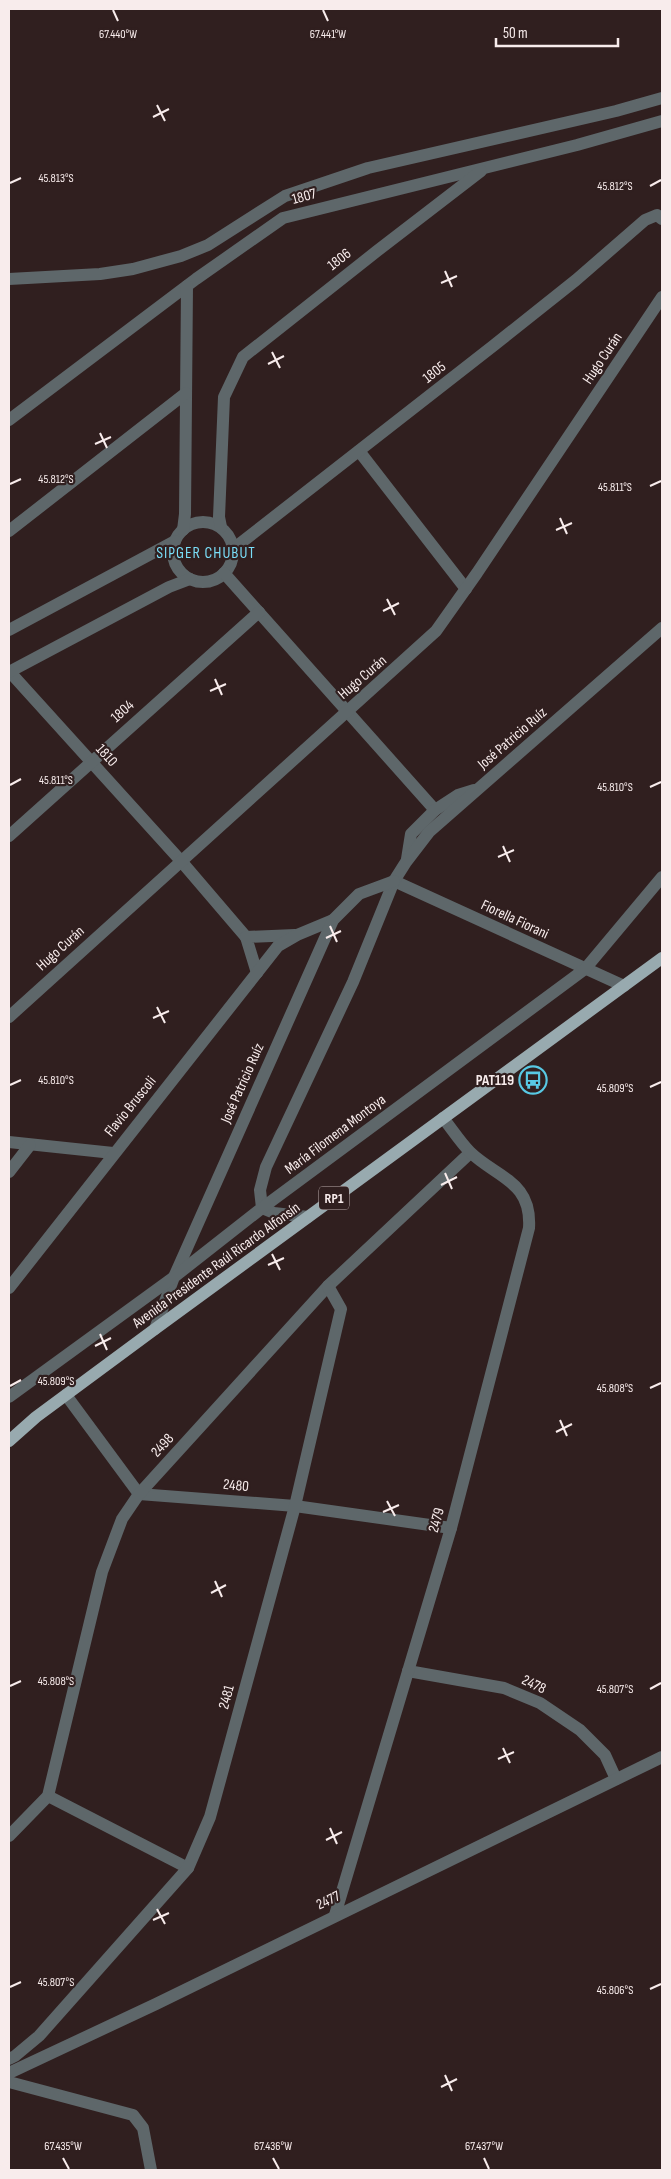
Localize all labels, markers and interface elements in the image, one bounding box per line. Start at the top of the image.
scale bar [496,15,618,47]
text: 50 m [503,24,528,43]
text: 67.440°W [99,27,137,42]
text: 67.441°W [310,27,346,42]
text: 45.813°S [38,171,74,186]
text: 45.812°S [597,179,633,194]
street label: 1807 [290,184,318,209]
street label: 1806 [324,244,355,275]
street label: Hugo Curán [578,329,627,388]
street label: 1805 [419,357,450,387]
text: 45.812°S [38,472,74,487]
text: 45.811°S [598,480,632,495]
district label: SIPGER CHUBUT [156,544,256,563]
street label: Hugo Curán [334,651,391,704]
street label: 1804 [107,696,138,727]
street label: José Patricio Ruíz [473,703,551,774]
street label: 1810 [92,740,122,771]
text: 45.811°S [39,773,73,788]
text: 45.810°S [597,780,633,795]
street label: Fiorella Fiorani [478,895,552,944]
street label: Hugo Curán [32,922,88,975]
street label: José Patricio Ruíz [216,1040,269,1127]
bus stop icon: PAT119 [518,1065,548,1095]
place label: PAT119 [476,1071,514,1090]
street label: Flavio Bruscoli [100,1072,161,1140]
text: 45.810°S [38,1073,74,1088]
text: 45.809°S [597,1081,633,1096]
street label: María Filomena Montoya [281,1090,390,1179]
road number: RP1 [319,1186,349,1210]
street label: Avenida Presidente Raúl Ricardo Alfonsín [128,1198,304,1333]
text: 45.809°S [38,1374,74,1389]
text: 45.808°S [597,1381,633,1396]
street label: 2498 [147,1429,178,1461]
street label: 2480 [222,1475,250,1496]
street label: 2479 [424,1506,449,1535]
street label: 2478 [519,1671,549,1698]
text: 45.808°S [38,1674,74,1689]
street label: 2481 [214,1682,239,1711]
text: 45.807°S [597,1682,633,1697]
street label: 2477 [313,1887,343,1914]
text: 45.807°S [38,1975,74,1990]
text: 45.806°S [597,1983,633,1998]
text: 67.435°W [44,2139,82,2154]
text: 67.436°W [254,2139,292,2154]
text: 67.437°W [465,2139,503,2154]

